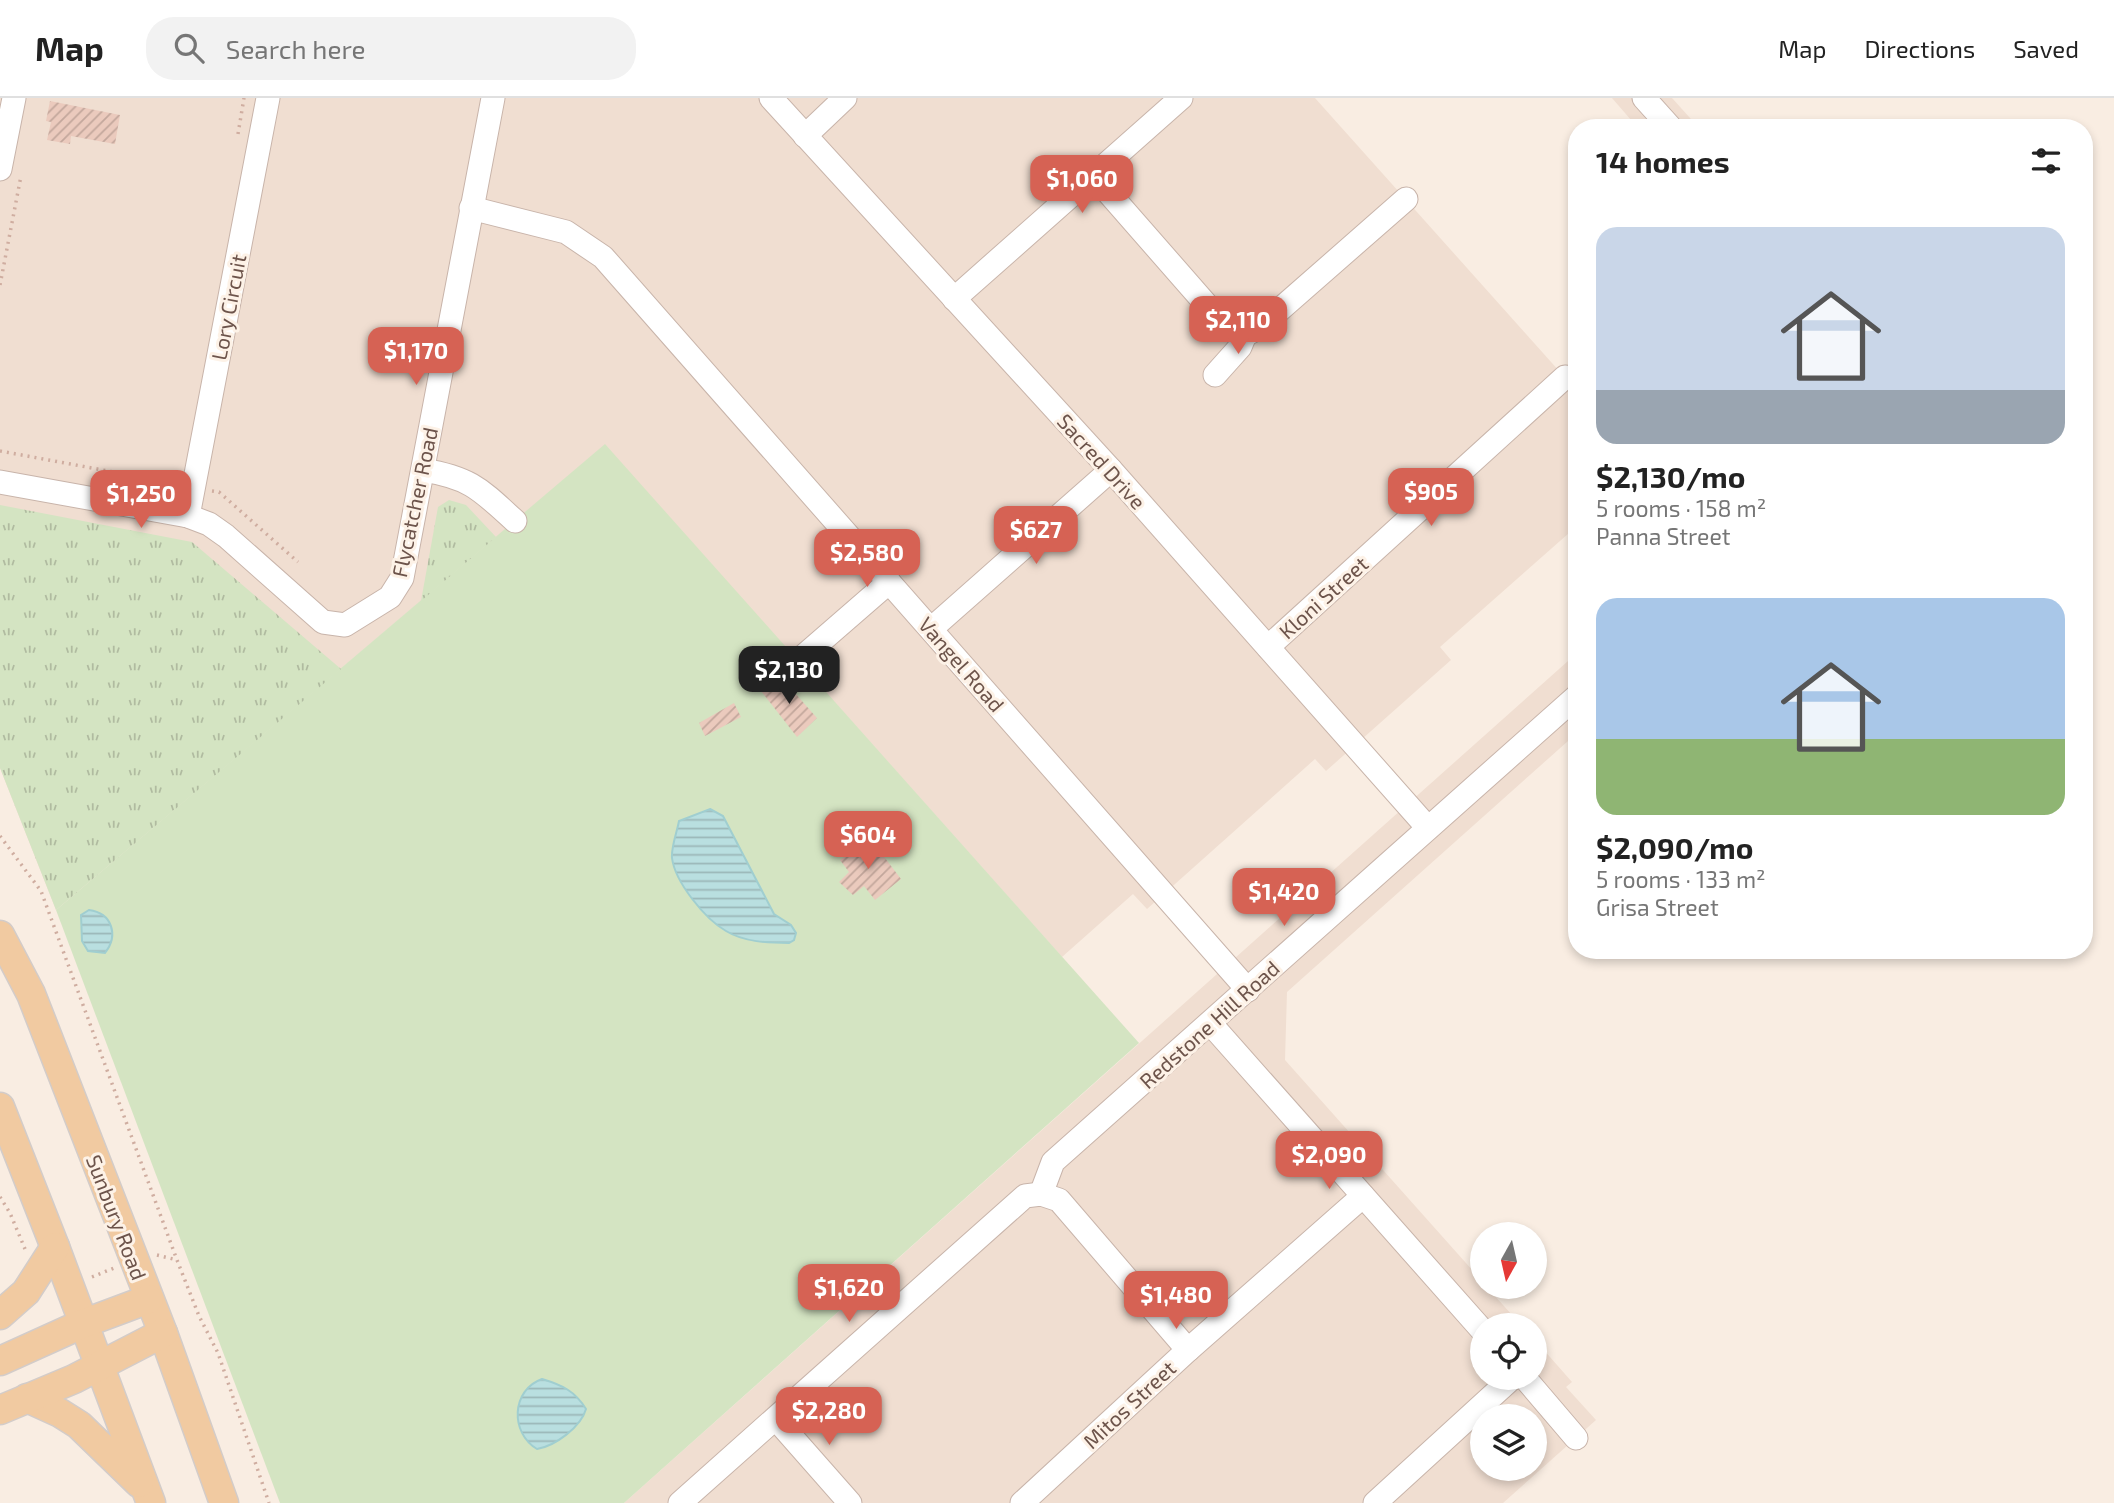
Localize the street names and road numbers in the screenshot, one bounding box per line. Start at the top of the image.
street label: Lory Circuit [206,252,250,362]
street label: Sacred Drive [1053,408,1151,514]
street label: Flycatcher Road [386,425,442,579]
street label: Kloni Street [1273,551,1373,643]
street label: Vangel Road [914,611,1010,717]
street label: Redstone Hill Road [1134,955,1284,1093]
street label: Sunbury Road [82,1151,152,1283]
street label: Mitos Street [1078,1355,1180,1453]

